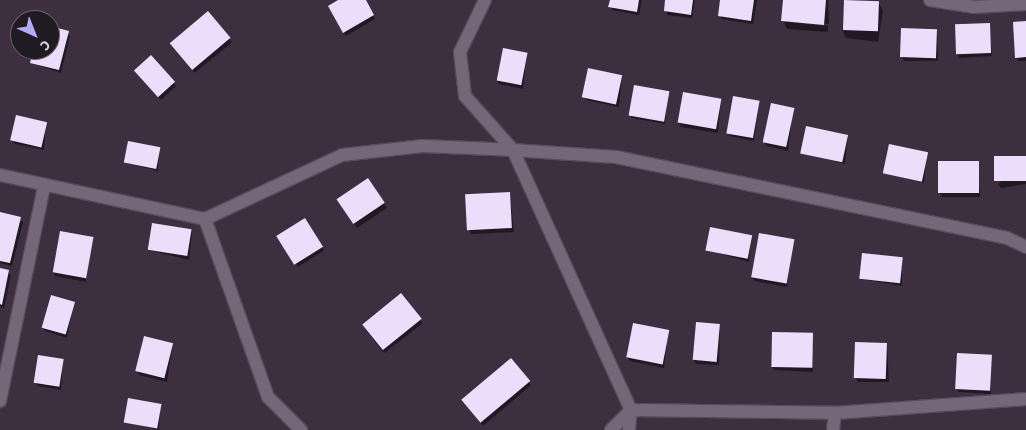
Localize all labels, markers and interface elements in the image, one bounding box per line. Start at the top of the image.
north arrow [10,10,60,60]
text: С [35,35,55,55]

